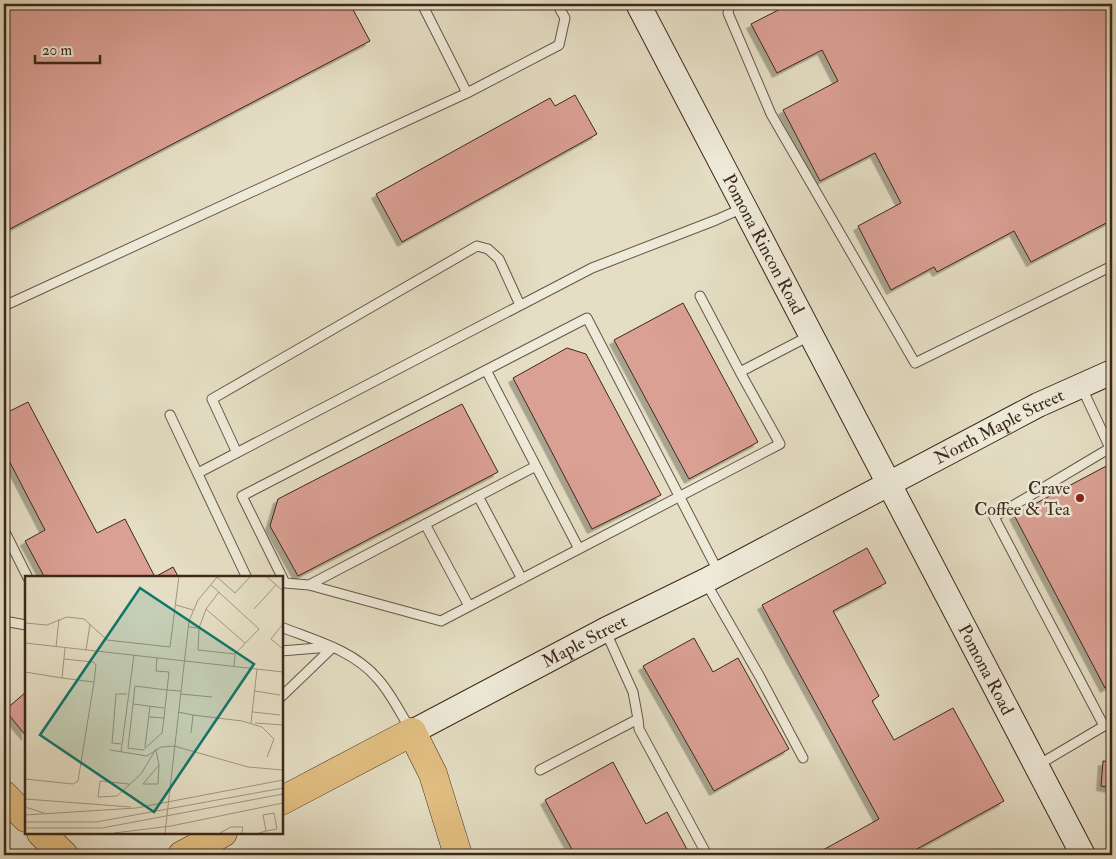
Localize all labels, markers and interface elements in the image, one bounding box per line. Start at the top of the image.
scale bar [35,32,100,64]
text: 20 m [42,41,72,60]
street label: Pomona Rincon Road [717,170,809,319]
street label: North Maple Street [930,384,1068,470]
place label: Crave Coffee & Tea [974,477,1071,521]
marker: Crave Coffee & Tea [1074,492,1086,504]
inset map [25,576,282,834]
street label: Maple Street [538,610,631,673]
street label: Pomona Road [952,620,1019,719]

